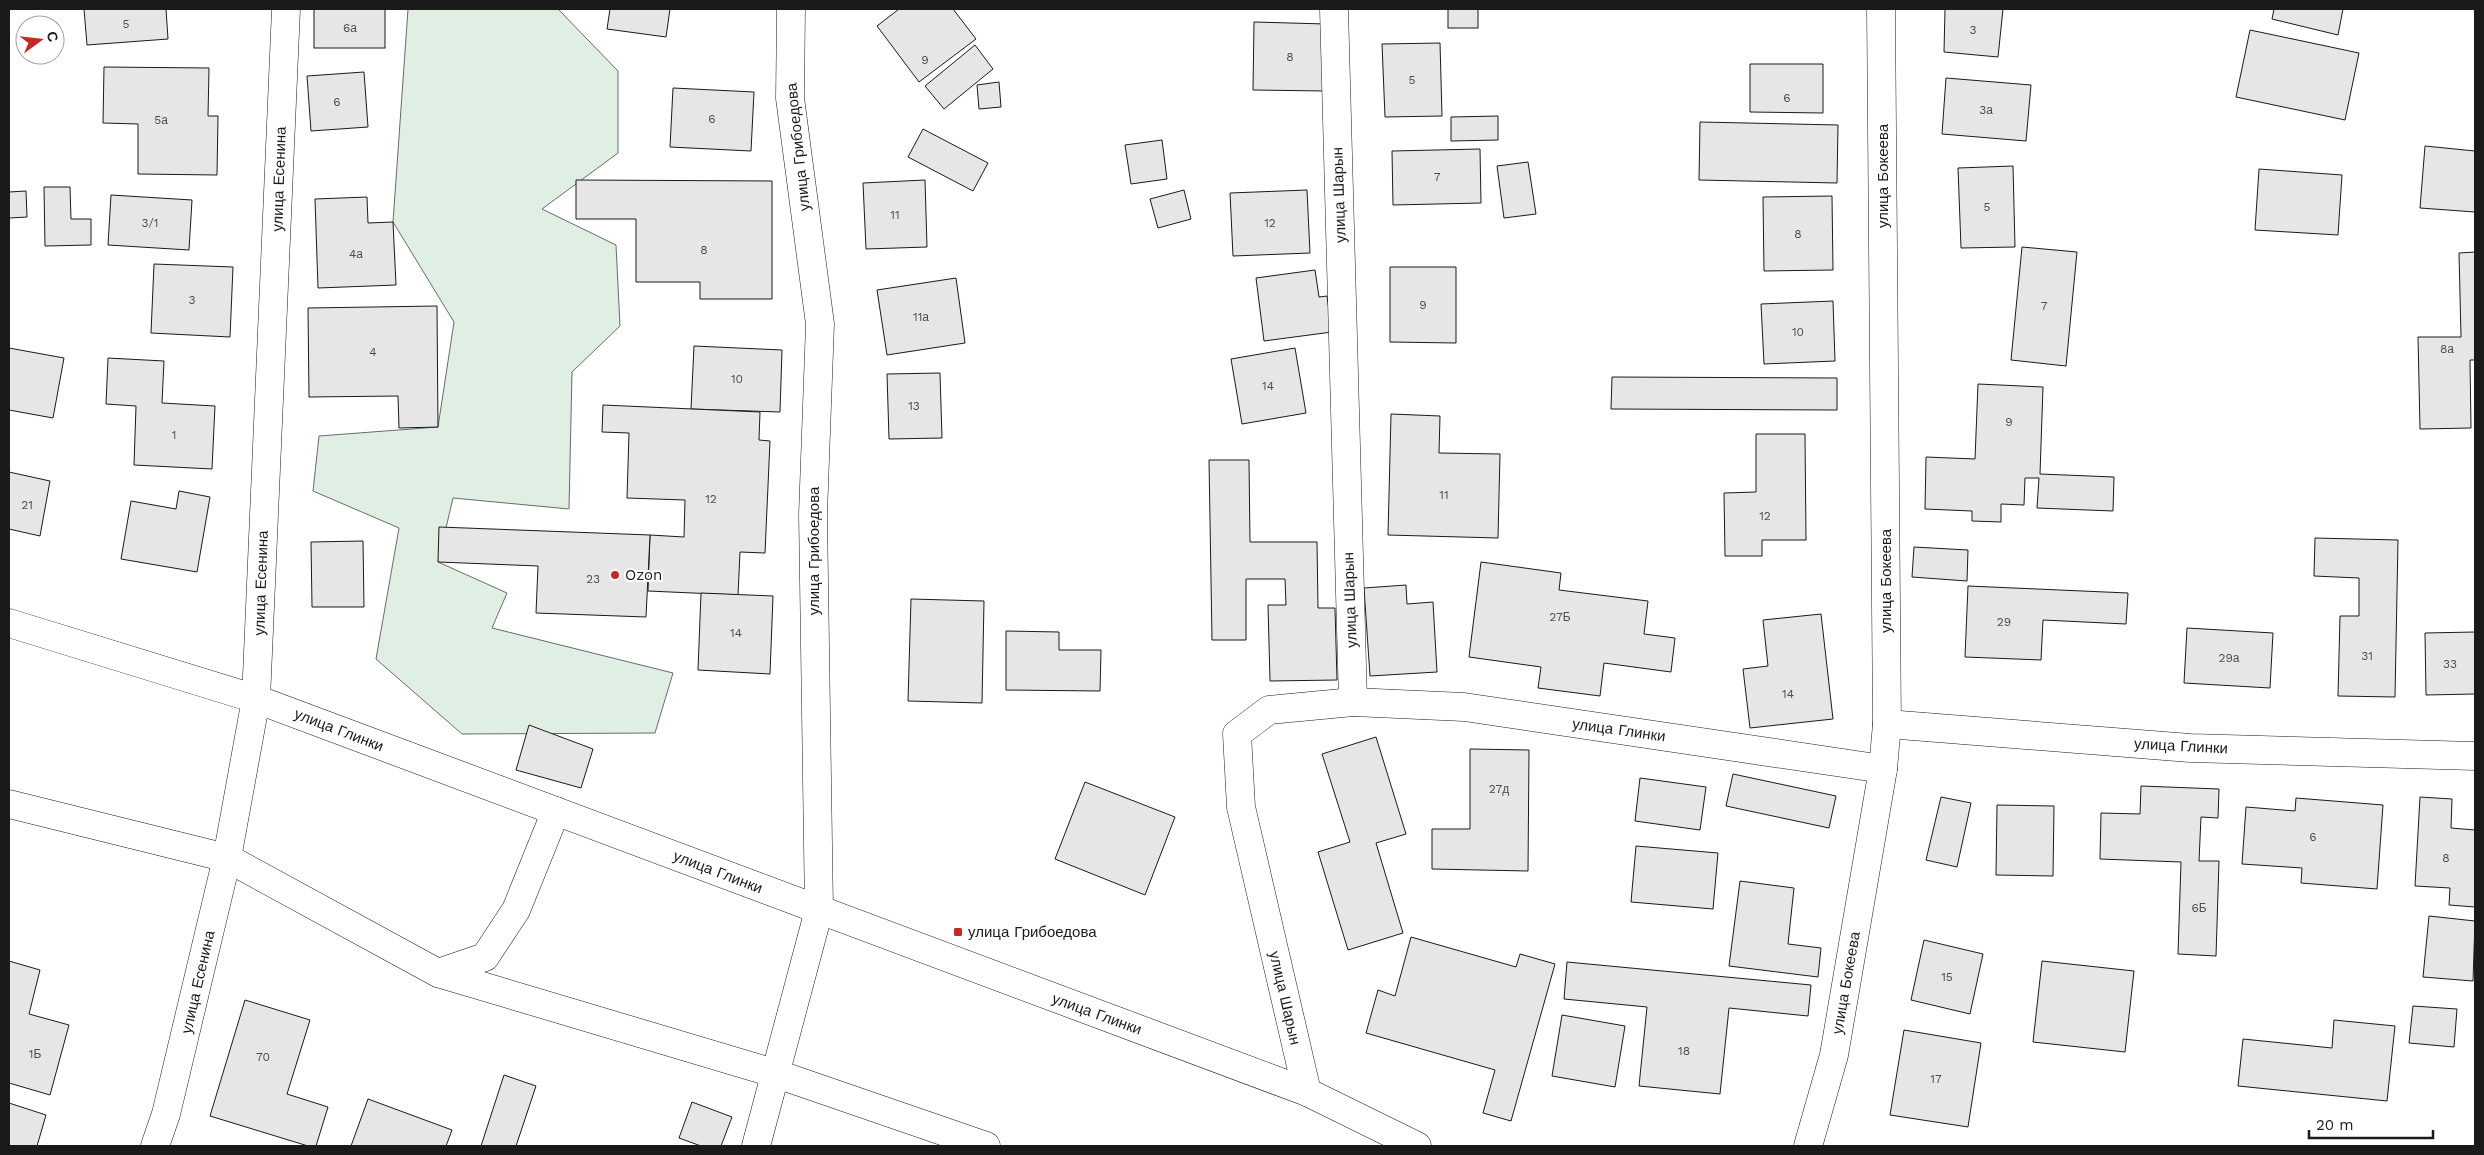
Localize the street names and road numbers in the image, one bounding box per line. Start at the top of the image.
street label: улица Грибоедова [782,81,814,212]
street label: улица Бокеева [1874,123,1892,228]
street label: улица Есенина [268,125,290,232]
street label: улица Шарын [1328,147,1350,243]
street label: улица Грибоедова [805,486,823,615]
street label: улица Бокеева [1877,528,1895,633]
street label: улица Есенина [250,529,272,636]
street label: улица Шарын [1339,552,1361,648]
street label: улица Глинки [292,705,386,755]
street label: улица Глинки [1571,715,1667,745]
street label: улица Глинки [2134,735,2228,757]
street label: улица Глинки [671,847,765,897]
street label: улица Есенина [177,928,219,1035]
street label: улица Бокеева [1828,930,1864,1036]
street label: улица Шарын [1265,949,1305,1047]
street label: улица Глинки [1050,989,1144,1039]

